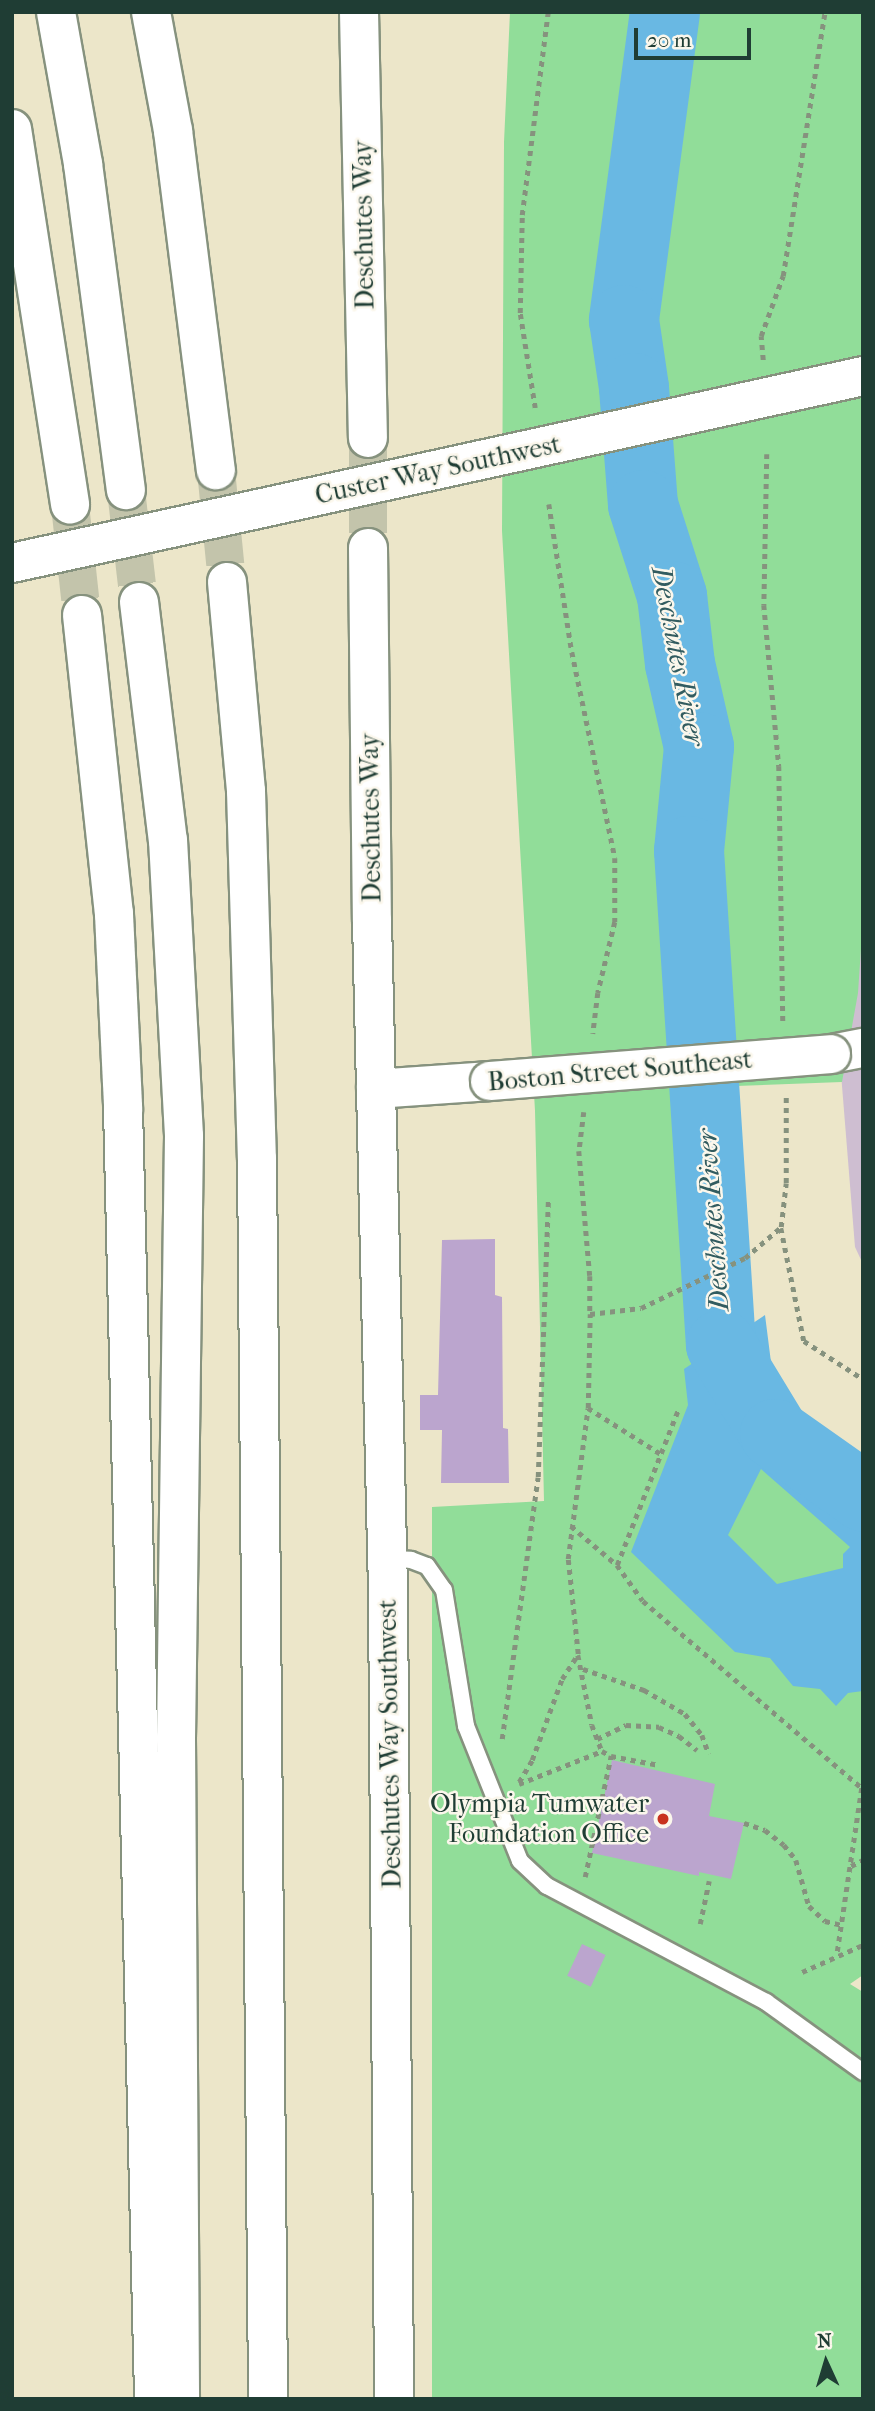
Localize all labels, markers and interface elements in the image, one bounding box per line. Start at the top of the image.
scale bar [637,14,754,58]
text: 20 m [647,28,691,52]
street label: Deschutes Way [347,140,381,310]
street label: Custer Way Southwest [312,429,564,511]
water label: Deschutes River [644,563,712,749]
street label: Deschutes Way [354,733,388,903]
street label: Boston Street Southeast [486,1044,754,1098]
water label: Deschutes River [690,1128,736,1312]
street label: Deschutes Way Southwest [372,1599,408,1889]
place label: Olympia Tumwater Foundation Office [430,1788,649,1850]
marker: Olympia Tumwater Foundation Office [655,1811,671,1827]
north arrow [791,2327,861,2397]
text: N [817,2330,832,2353]

